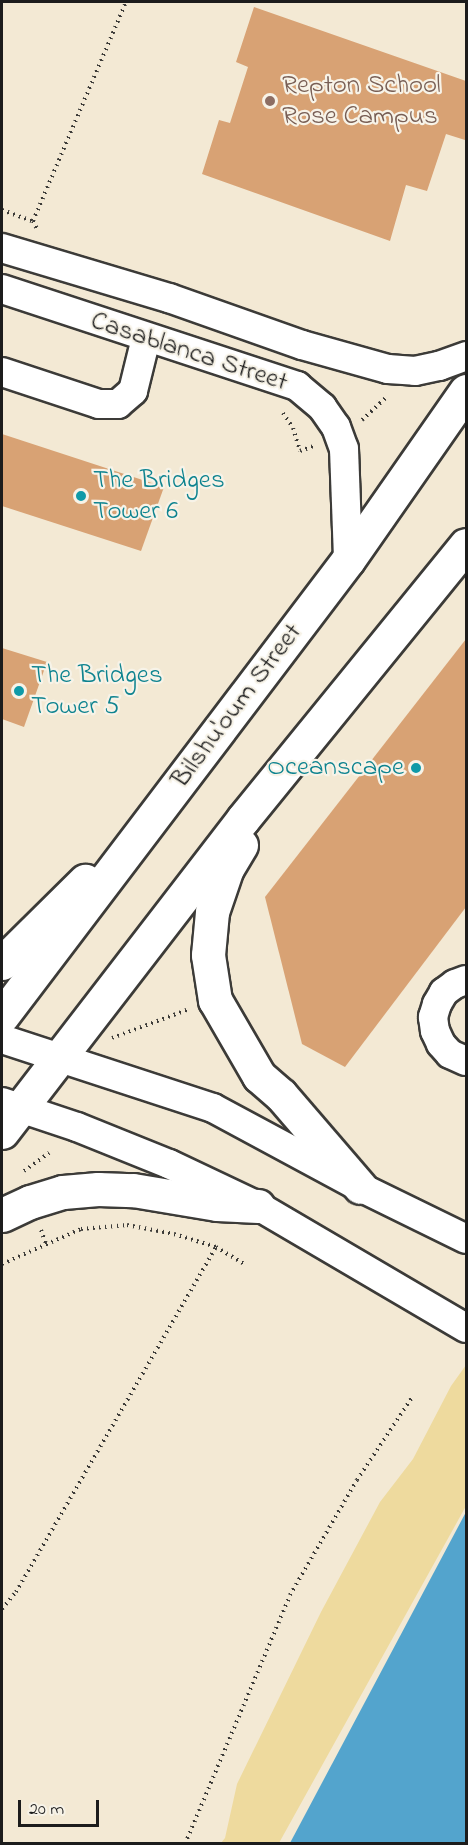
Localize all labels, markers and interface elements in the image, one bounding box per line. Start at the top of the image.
place label: Repton School Rose Campus [282,69,441,132]
marker: Repton School Rose Campus [263,94,277,108]
street label: Casablanca Street [87,305,291,399]
place label: The Bridges Tower 6 [93,464,225,527]
marker: The Bridges Tower 6 [74,489,88,503]
street label: Bilshu'oum Street [165,617,309,795]
place label: The Bridges Tower 5 [31,659,163,722]
marker: The Bridges Tower 5 [12,684,26,698]
place label: Oceanscape [267,752,404,784]
marker: Oceanscape [409,761,423,775]
scale bar [21,1788,102,1826]
text: 20 m [29,1797,64,1823]

